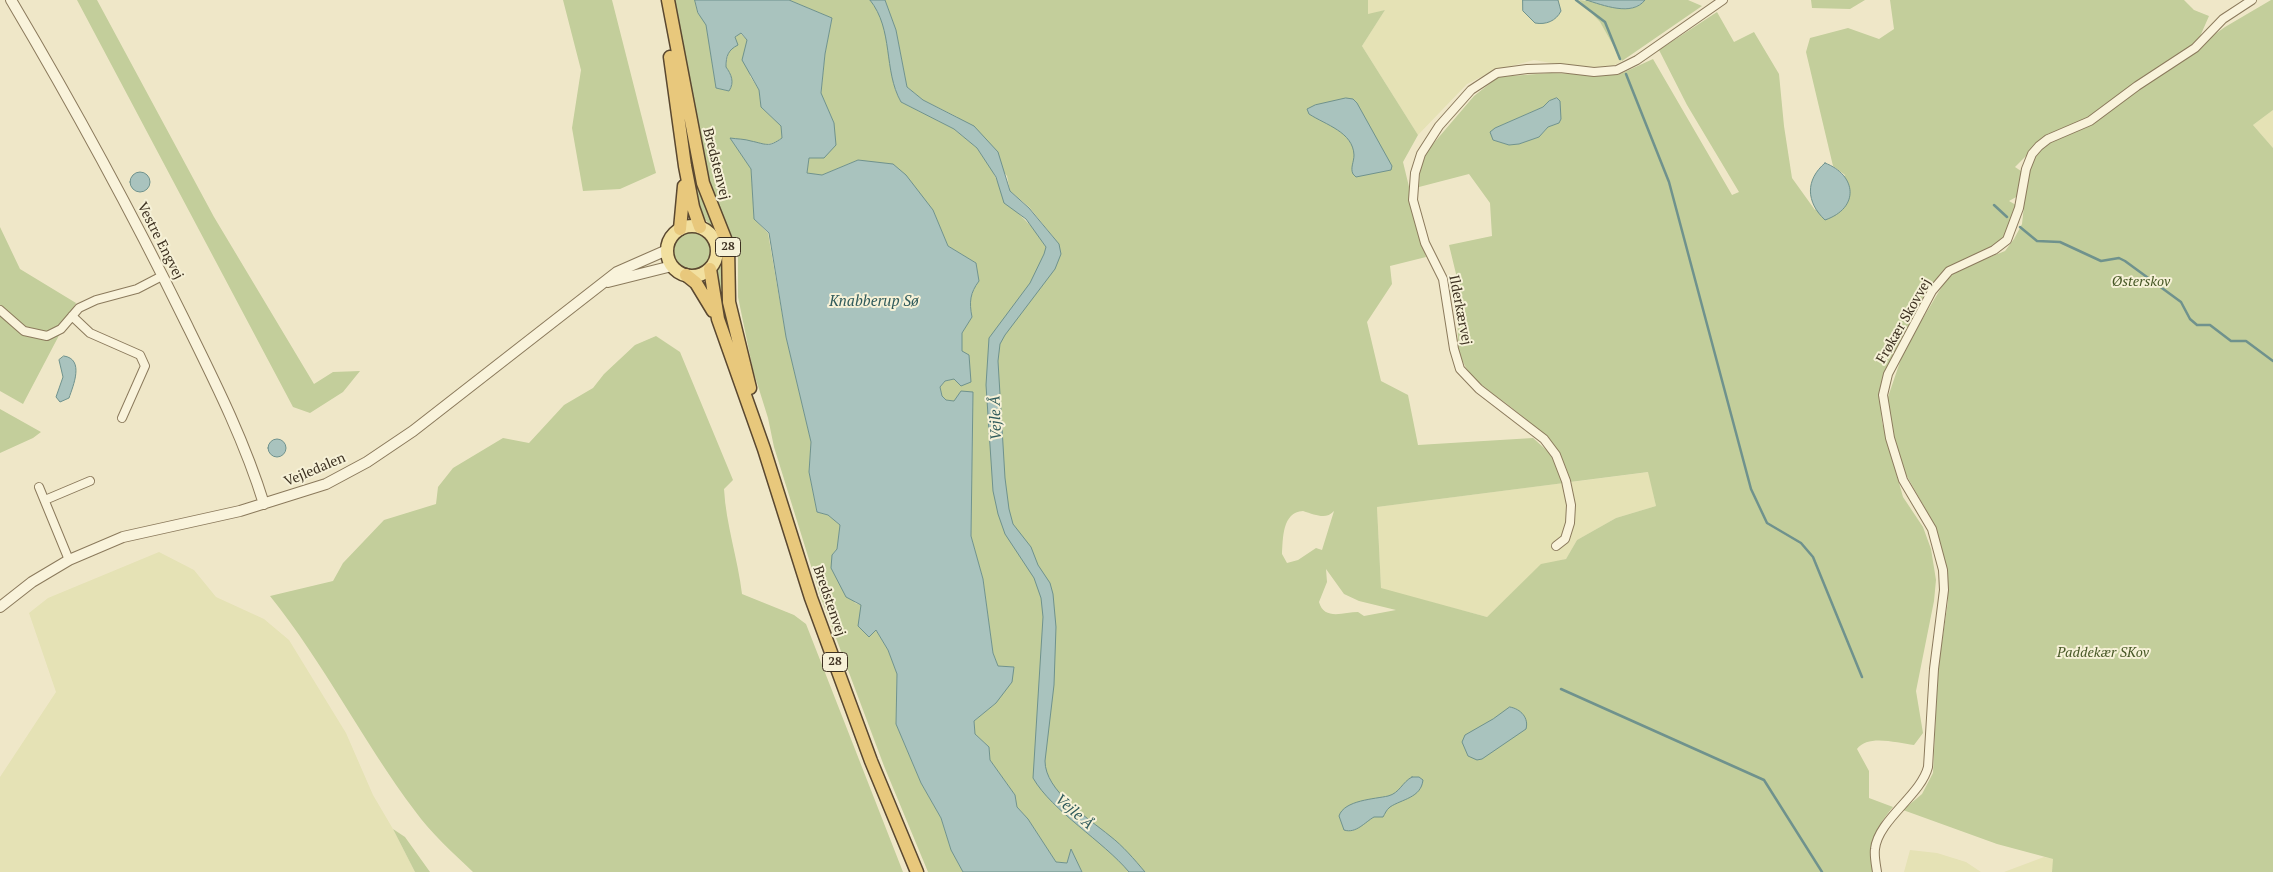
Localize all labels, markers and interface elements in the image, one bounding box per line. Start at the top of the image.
street label: Bredstenvej [699,126,733,202]
street label: Vestre Engvej [133,200,187,282]
road number: 28 [716,238,740,256]
street label: Ilderkærvej [1445,274,1475,346]
park label: Østerskov [2112,274,2170,290]
street label: Frøkær Skovvej [1873,276,1935,366]
water label: Knabberup Sø [829,293,919,311]
water label: Vejle Å [986,395,1006,441]
street label: Vejledalen [282,450,348,490]
street label: Bredstenvej [809,564,849,638]
park label: Paddekær SKov [2057,645,2149,661]
road number: 28 [822,652,848,672]
water label: Vejle Å [1051,790,1097,834]

